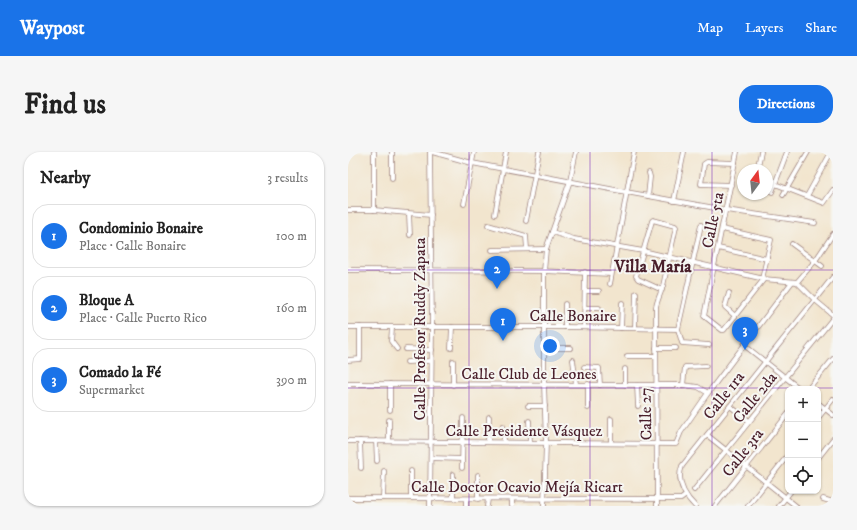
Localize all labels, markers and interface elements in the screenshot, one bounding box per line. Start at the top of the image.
text: Waypost [20,17,84,40]
text: Map [697,19,723,37]
text: Layers [745,19,783,37]
text: Share [805,19,837,37]
button: Directions [739,85,833,123]
text: Find us [24,87,106,122]
north arrow [737,164,773,200]
text: Nearby [40,167,90,189]
text: 3 results [267,170,308,186]
street label: Calle 5ta [697,190,729,250]
text: Condominio Bonaire [79,219,203,238]
text: 1 [52,228,56,244]
text: 100 m [276,228,307,244]
street label: Calle Profesor Ruddy Zapata [410,237,430,421]
text: Place · Calle Bonaire [79,238,186,254]
pin: 2 [484,256,510,289]
district label: Villa María [614,256,692,278]
text: Bloque A [79,291,134,310]
text: 2 [51,300,57,316]
text: 160 m [276,300,307,316]
street label: Calle Bonaire [530,306,617,326]
pin: 1 [490,308,516,341]
text: Place · Calle Puerto Rico [79,310,207,326]
pin: 3 [732,317,758,350]
your location [540,336,560,356]
text: Comado la Fé [79,363,161,382]
street label: Calle Club de Leones [461,364,597,384]
street label: Calle 1ra [699,367,749,424]
street label: Calle 2da [728,368,781,427]
text: 3 [52,372,56,388]
text: 390 m [276,372,307,388]
text: Supermarket [79,382,145,398]
map controls [785,386,821,494]
button: + [785,386,821,422]
street label: Calle 27 [636,387,656,441]
street label: Calle Presidente Vásquez [446,421,603,441]
button: − [785,422,821,458]
street label: Calle 3ra [718,424,768,481]
button: locate [785,458,821,494]
street label: Calle Doctor Ocavio Mejía Ricart [411,477,623,497]

